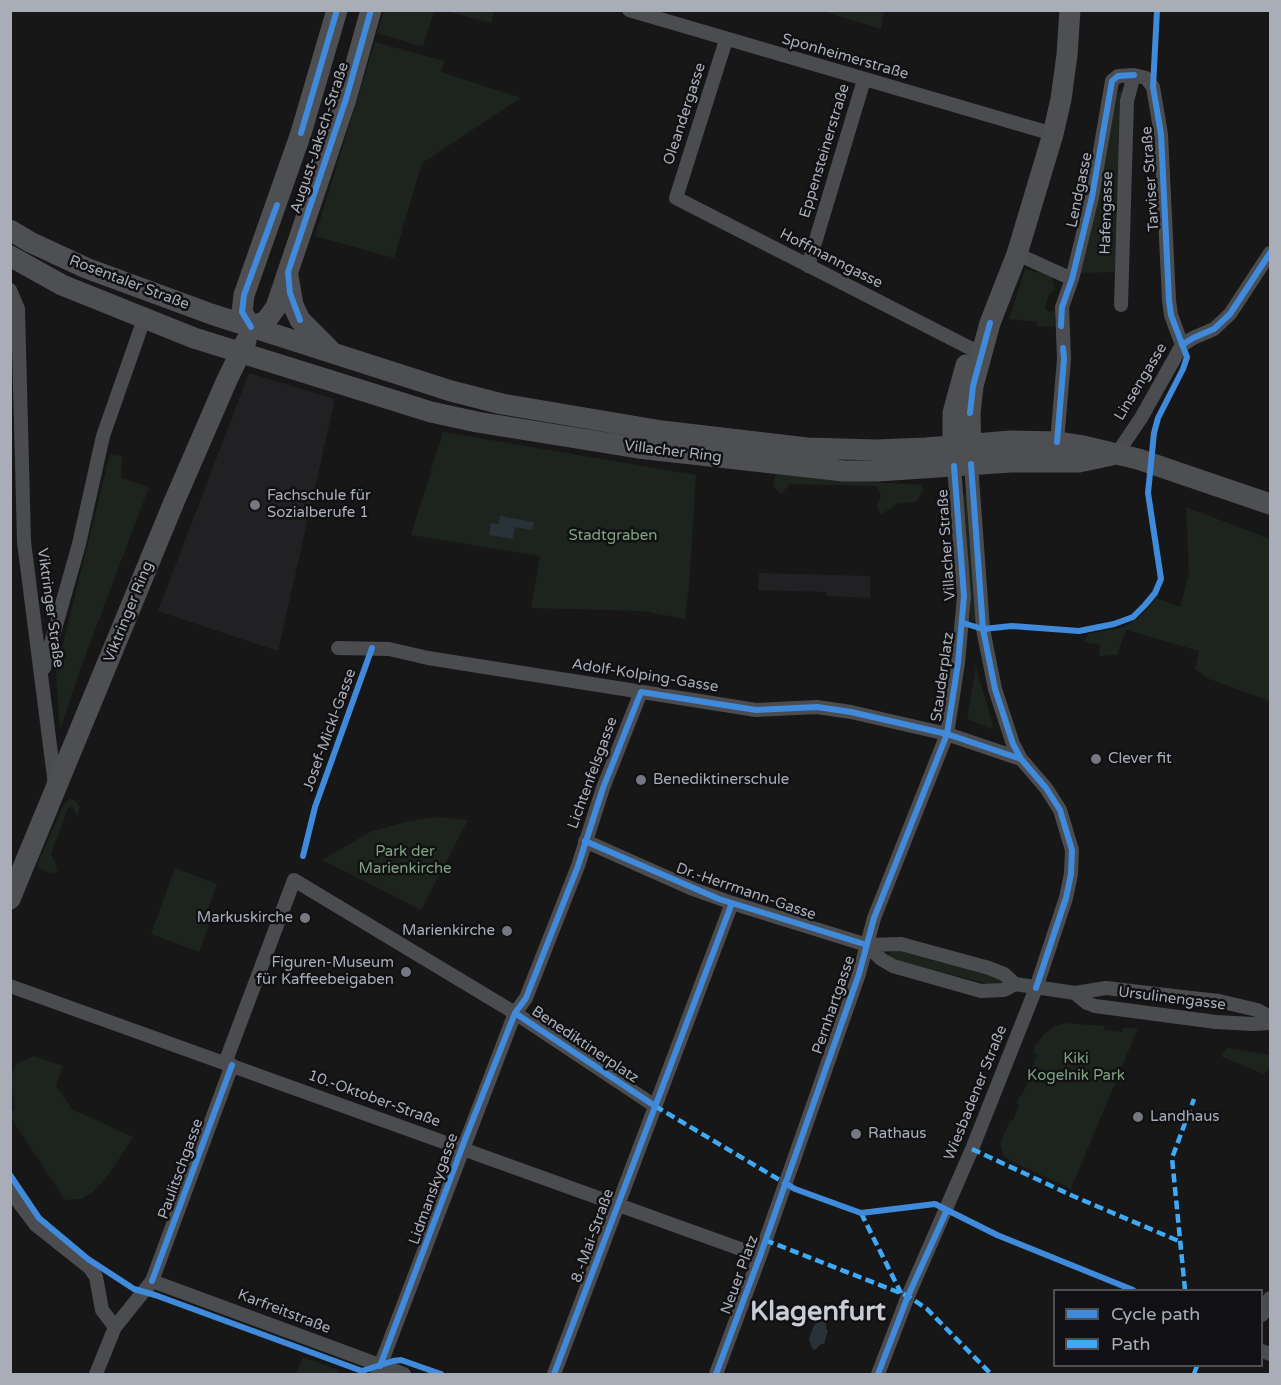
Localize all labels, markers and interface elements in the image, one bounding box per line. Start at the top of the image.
street label: Sponheimerstraße [780,30,910,84]
street label: August-Jaksch-Straße [287,60,353,216]
street label: Oleandergasse [660,61,710,167]
street label: Eppensteinerstraße [796,82,854,220]
street label: Tarviser Straße [1138,126,1164,232]
street label: Lendgasse [1063,151,1097,229]
street label: Hafengasse [1097,171,1117,255]
street label: Hoffmanngasse [777,225,885,293]
street label: Rosentaler Straße [67,252,191,314]
street label: Linsengasse [1111,340,1171,424]
street label: Villacher Ring [623,437,723,467]
place label: Fachschule für Sozialberufe 1 [267,487,371,522]
street label: Villacher Straße [934,489,960,601]
marker: Fachschule für Sozialberufe 1 [248,498,262,512]
park label: Stadtgraben [569,527,657,545]
street label: Viktringer Straße [33,547,67,669]
street label: Viktringer Ring [101,559,157,665]
street label: Stauderplatz [928,631,958,723]
street label: Adolf-Kolping-Gasse [570,656,720,696]
street label: Josef-Mickl-Gasse [299,666,361,794]
street label: Lichtenfelsgasse [564,715,622,831]
place label: Clever fit [1108,750,1172,768]
marker: Clever fit [1089,752,1103,766]
place label: Benediktinerschule [653,771,789,789]
marker: Benediktinerschule [634,773,648,787]
park label: Park der Marienkirche [358,843,452,878]
street label: Dr.-Herrmann-Gasse [674,860,818,924]
place label: Markuskirche [197,909,293,927]
marker: Markuskirche [298,911,312,925]
place label: Marienkirche [402,922,495,940]
marker: Marienkirche [500,924,514,938]
street label: Pernhartgasse [809,953,859,1057]
place label: Figuren-Museum für Kaffeebeigaben [256,954,394,989]
marker: Figuren-Museum für Kaffeebeigaben [399,965,413,979]
street label: Ursulinengasse [1117,983,1227,1015]
street label: Benediktinerplatz [528,1003,642,1087]
street label: Wiesbadener Straße [941,1023,1011,1163]
park label: Kiki Kogelnik Park [1027,1050,1125,1085]
street label: 10.-Oktober-Straße [305,1067,443,1131]
place label: Landhaus [1150,1108,1220,1126]
marker: Landhaus [1131,1110,1145,1124]
street label: Paulitschgasse [154,1116,208,1222]
place label: Rathaus [868,1125,926,1143]
marker: Rathaus [849,1127,863,1141]
street label: Lidmanskygasse [405,1131,463,1247]
street label: 8.-Mai-Straße [568,1187,618,1285]
street label: Neuer Platz [717,1233,763,1317]
street label: Karfreitstraße [235,1286,333,1338]
legend [1053,1289,1263,1367]
district label: Klagenfurt [750,1297,886,1329]
text: Cycle path [1111,1303,1200,1325]
text: Path [1111,1333,1150,1355]

